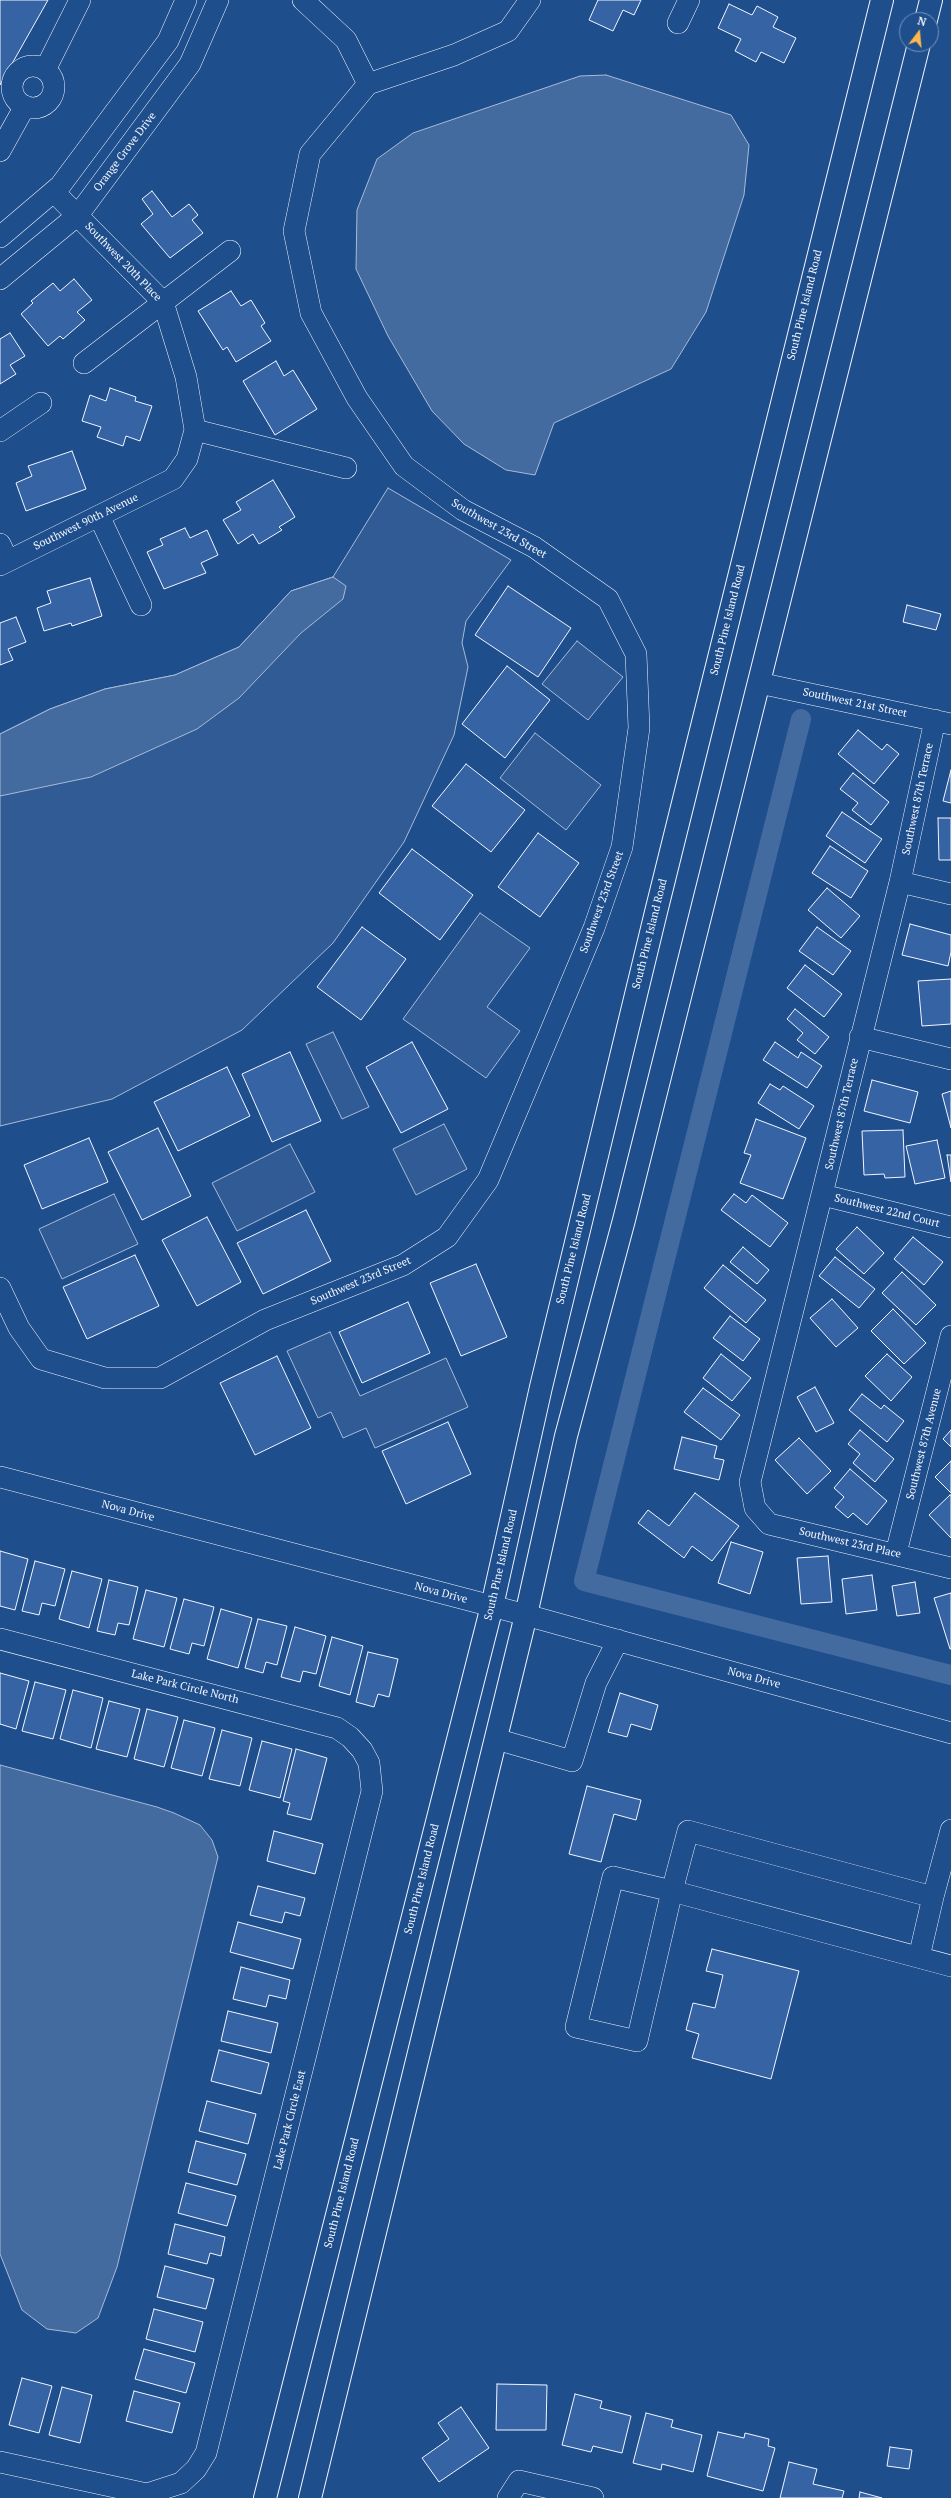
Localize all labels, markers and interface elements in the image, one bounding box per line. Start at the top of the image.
north arrow [899,12,939,52]
text: N [916,14,928,29]
street label: Orange Grove Drive [91,110,159,194]
street label: Southwest 20th Place [82,220,164,304]
street label: South Pine Island Road [785,248,825,362]
street label: Southwest 90th Avenue [32,491,140,553]
street label: Southwest 23rd Street [449,496,549,562]
street label: South Pine Island Road [708,563,748,677]
street label: Southwest 21st Street [802,685,908,721]
street label: Southwest 87th Terrace [900,742,936,856]
street label: Southwest 23rd Street [577,849,627,955]
street label: South Pine Island Road [630,877,670,991]
street label: Southwest 87th Terrace [823,1057,861,1171]
street label: Southwest 22nd Court [833,1191,941,1231]
street label: South Pine Island Road [554,1192,594,1306]
street label: Southwest 23rd Street [309,1254,413,1308]
street label: Southwest 87th Avenue [904,1387,944,1501]
street label: Nova Drive [100,1498,156,1524]
street label: South Pine Island Road [482,1508,520,1622]
street label: Southwest 23rd Place [798,1525,902,1561]
street label: Nova Drive [413,1580,469,1606]
street label: Nova Drive [726,1665,782,1691]
street label: Lake Park Circle North [130,1667,240,1707]
street label: South Pine Island Road [402,1822,442,1936]
street label: Lake Park Circle East [271,2069,309,2171]
street label: South Pine Island Road [322,2136,362,2250]

